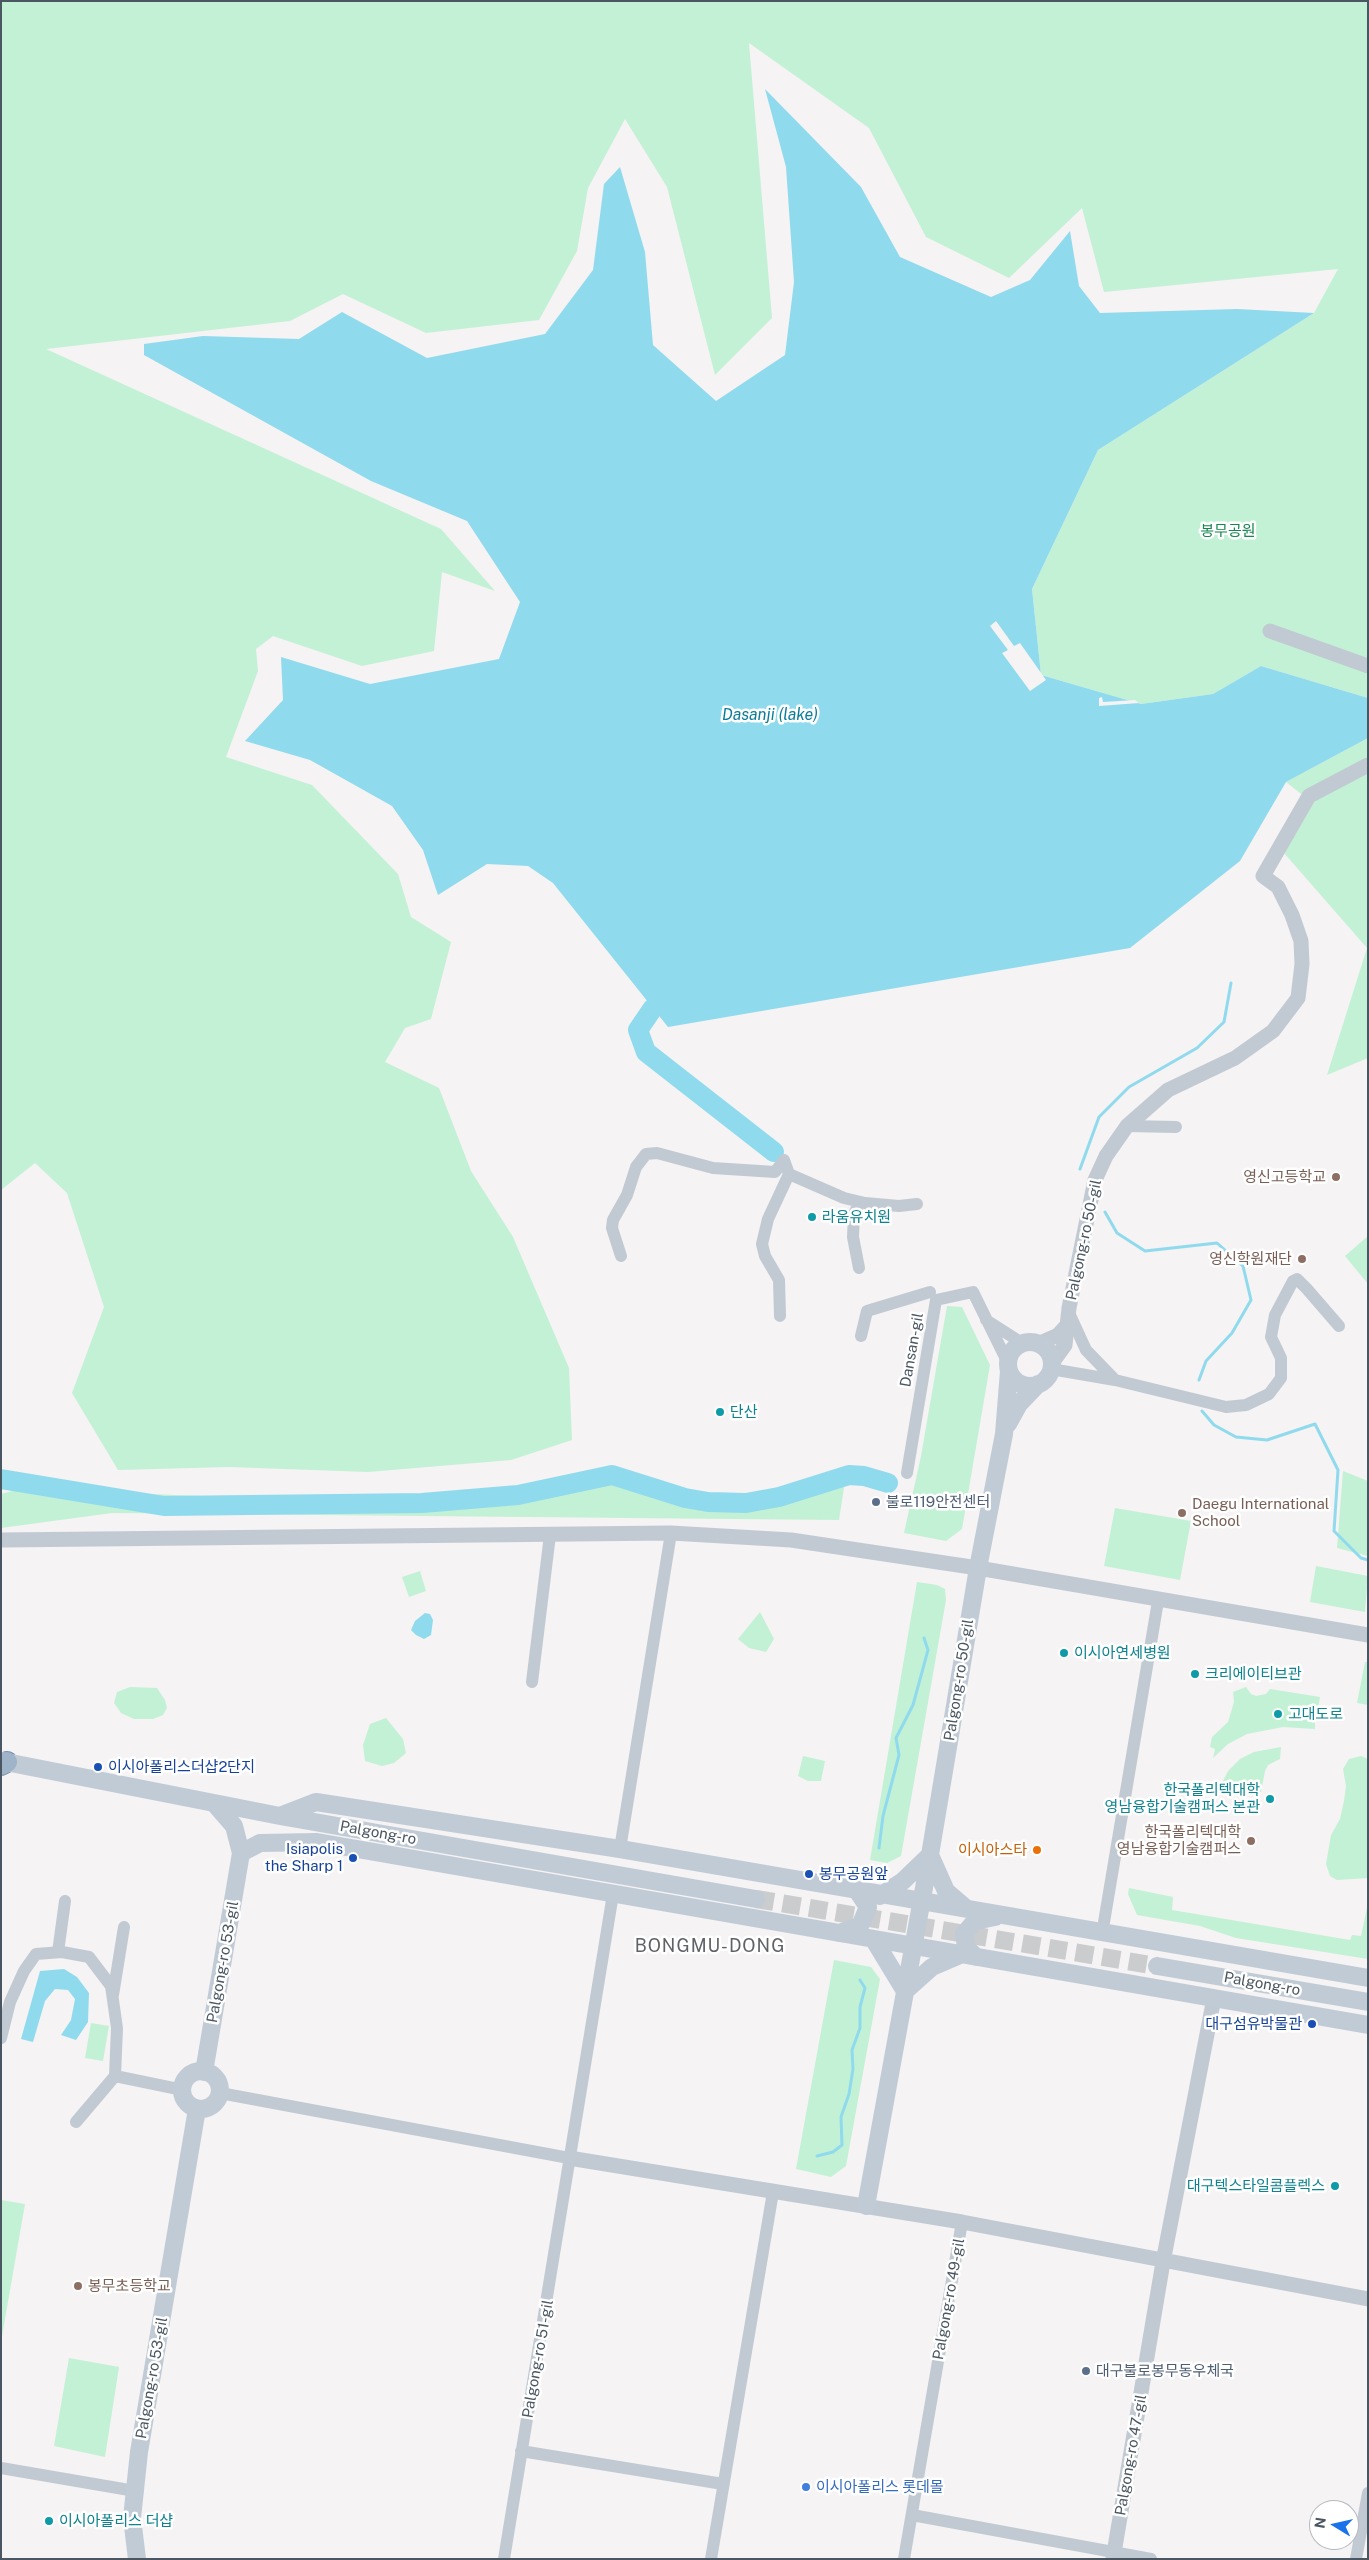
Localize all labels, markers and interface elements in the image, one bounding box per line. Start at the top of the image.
park label: 봉무공원 [1200,522,1256,540]
water label: Dasanji (lake) [722,705,818,725]
place label: 영신고등학교 [1243,1168,1326,1186]
marker: 영신고등학교 [1330,1171,1342,1183]
street label: Palgong-ro 50-gil [1062,1178,1106,1302]
place label: 라움유치원 [822,1208,891,1226]
marker: 라움유치원 [806,1211,818,1223]
place label: 영신학원재단 [1209,1250,1292,1268]
marker: 영신학원재단 [1296,1253,1308,1265]
street label: Dansan-gil [897,1311,927,1389]
place label: 단산 [730,1403,758,1421]
marker: 단산 [714,1406,726,1418]
place label: 불로119안전센터 [886,1493,990,1511]
place label: Daegu International School [1192,1495,1329,1530]
marker: 불로119안전센터 [870,1496,882,1508]
marker: Daegu International School [1176,1507,1188,1519]
street label: Palgong-ro 50-gil [940,1618,978,1742]
place label: 이시아연세병원 [1074,1644,1171,1662]
marker: 이시아연세병원 [1058,1647,1070,1659]
place label: 크리에이티브관 [1205,1665,1302,1683]
marker: 크리에이티브관 [1189,1668,1201,1680]
place label: 고대도로 [1288,1705,1343,1723]
marker: 고대도로 [1272,1708,1284,1720]
place label: 이시아폴리스더샵2단지 [108,1758,255,1776]
marker: 이시아폴리스더샵2단지 [92,1761,104,1773]
place label: 한국폴리텍대학 영남융합기술캠퍼스 본관 [1105,1781,1260,1816]
marker: 한국폴리텍대학 영남융합기술캠퍼스 본관 [1264,1793,1276,1805]
street label: Palgong-ro [338,1817,418,1849]
place label: 한국폴리텍대학 영남융합기술캠퍼스 [1117,1823,1241,1858]
marker: 한국폴리텍대학 영남융합기술캠퍼스 [1245,1835,1257,1847]
place label: Isiapolis the Sharp 1 [265,1840,343,1875]
place label: 이시아스타 [958,1841,1027,1859]
marker: 이시아스타 [1031,1844,1043,1856]
marker: Isiapolis the Sharp 1 [347,1852,359,1864]
place label: 봉무공원앞 [819,1865,888,1883]
marker: 봉무공원앞 [803,1868,815,1880]
street label: Palgong-ro 53-gil [203,1900,243,2024]
district label: BONGMU-DONG [633,1935,787,1957]
street label: Palgong-ro [1222,1968,1302,2000]
place label: 대구섬유박물관 [1205,2015,1302,2033]
marker: 대구섬유박물관 [1306,2018,1318,2030]
place label: 대구텍스타일콤플렉스 [1187,2177,1325,2195]
marker: 대구텍스타일콤플렉스 [1329,2180,1341,2192]
street label: Palgong-ro 49-gil [929,2237,969,2361]
place label: 봉무초등학교 [88,2277,171,2295]
marker: 봉무초등학교 [72,2280,84,2292]
street label: Palgong-ro 51-gil [519,2298,557,2420]
street label: Palgong-ro 53-gil [132,2316,172,2440]
place label: 대구불로봉무동우체국 [1096,2362,1234,2380]
marker: 대구불로봉무동우체국 [1080,2365,1092,2377]
street label: Palgong-ro 47-gil [1111,2393,1151,2517]
place label: 이시아폴리스 롯데몰 [816,2478,944,2496]
marker: 이시아폴리스 롯데몰 [800,2481,812,2493]
north arrow [1309,2500,1359,2550]
place label: 이시아폴리스 더샵 [59,2512,173,2530]
marker: 이시아폴리스 더샵 [43,2515,55,2527]
text: N [1311,2516,1329,2529]

